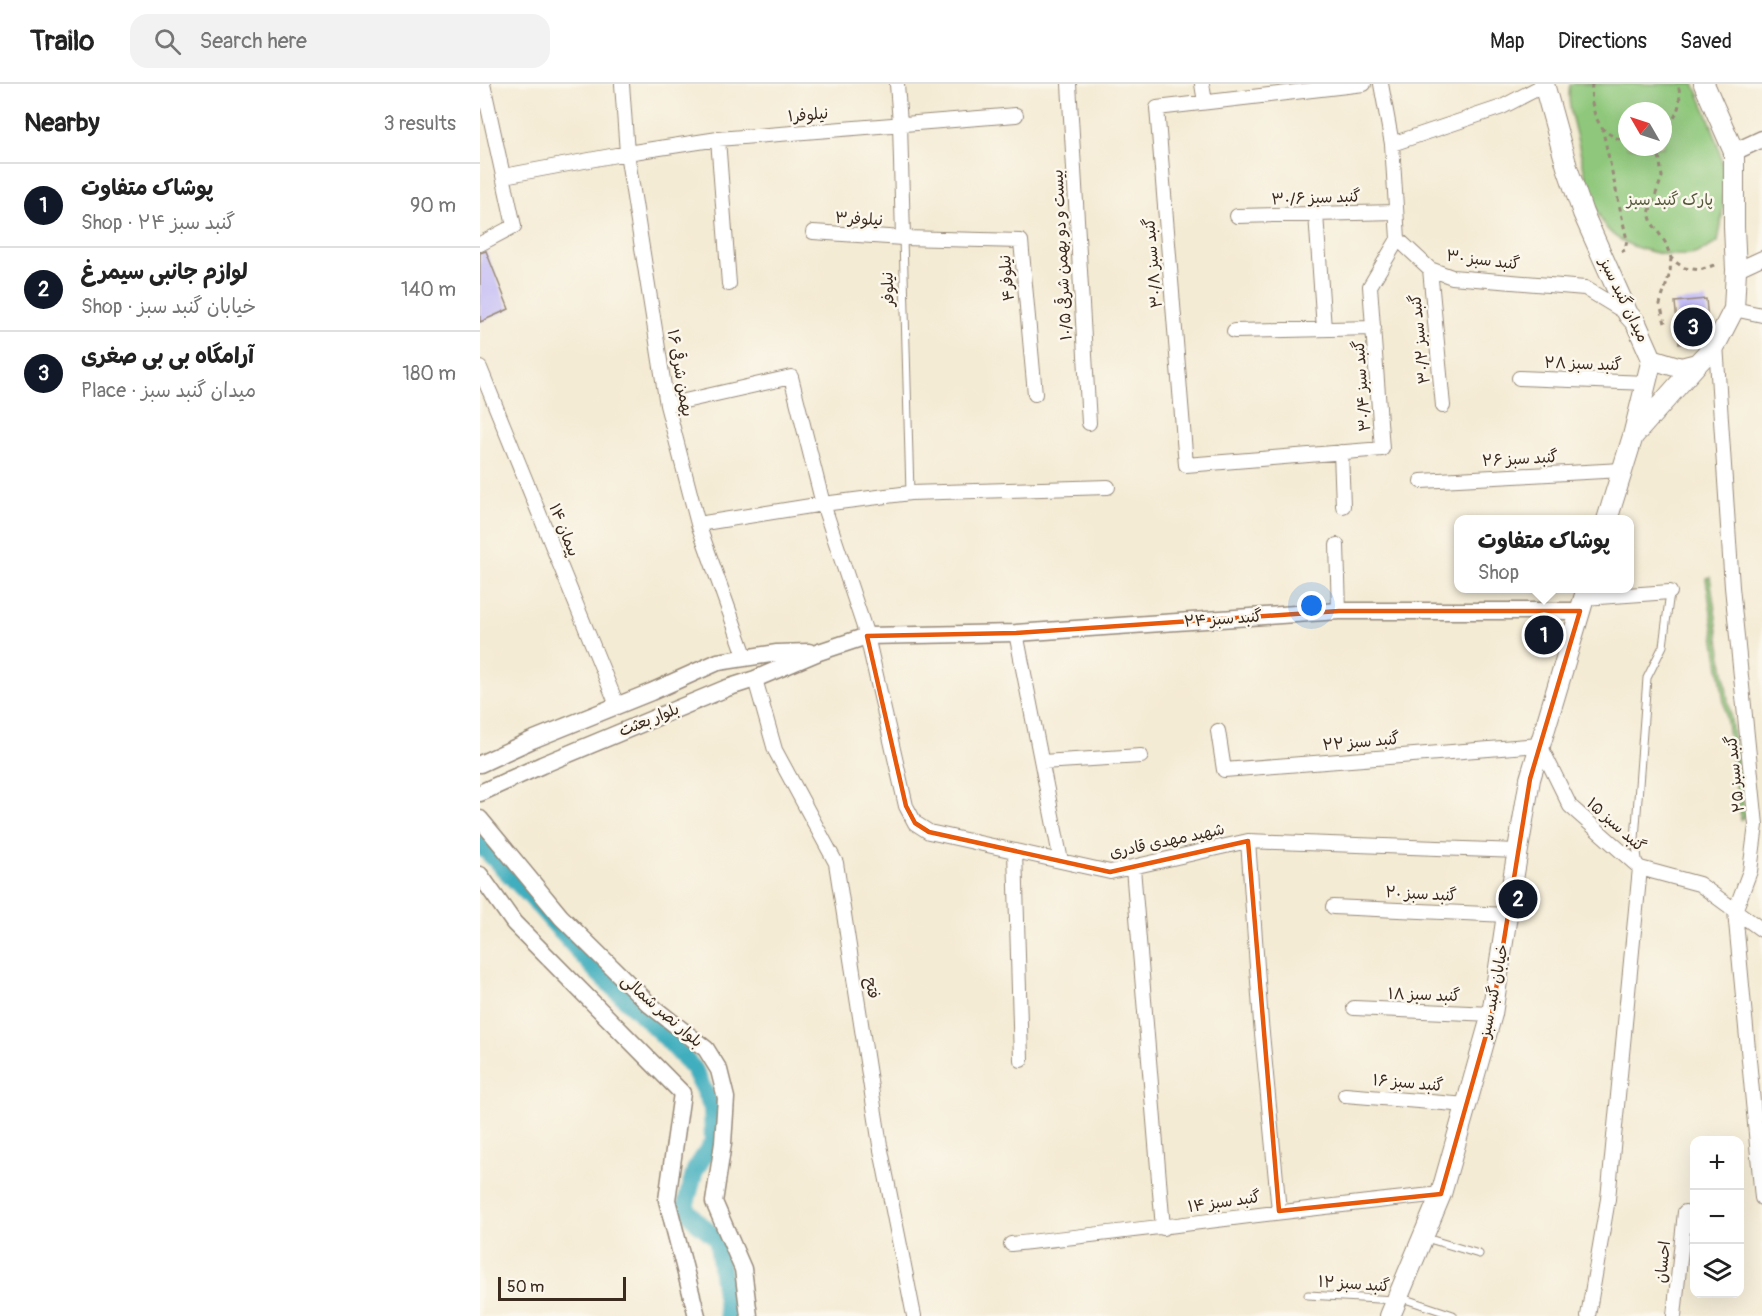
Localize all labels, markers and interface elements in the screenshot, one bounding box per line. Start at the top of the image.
search box [130,14,550,68]
text: Trailo [30,24,94,59]
icon: search [151,25,184,58]
text: Search here [199,27,307,55]
text: Map [1490,28,1525,55]
text: Directions [1558,28,1647,55]
text: Saved [1680,28,1732,55]
north arrow [1618,102,1672,156]
street label: نیلوفر۱ [787,103,829,127]
text: Nearby [24,107,100,139]
text: 3 results [384,111,456,136]
street label: بیست و دو بهمن شرقی ۱۰/۵ [1047,169,1076,341]
text: پوشاک متفاوت [81,174,213,202]
street label: گنبد سبز ۳۰/۶ [1271,186,1361,210]
park label: پارک گنبد سبز [1625,190,1713,210]
text: 1 [40,193,47,218]
text: 90 m [410,193,456,218]
street label: نیلوفر۳ [835,208,883,230]
text: Shop · گنبد سبز ۲۴ [81,210,235,235]
street label: گنبد سبز ۳۰/۸ [1139,217,1167,309]
street label: گنبد سبز ۳۰ [1445,246,1521,274]
street label: میدان گنبد سبز [1594,253,1653,346]
street label: نیلوفر۴ [995,254,1019,302]
text: لوازم جانبی سیمرغ [81,258,248,286]
street label: نیلوفر [877,271,899,309]
text: 2 [38,277,49,302]
text: 140 m [401,277,456,302]
street label: گنبد سبز ۳۰/۲ [1405,293,1435,385]
text: Shop · خیابان گنبد سبز [81,294,256,319]
pin: 3 [1674,304,1712,350]
street label: بهمن شرقی ۱۶ [662,328,699,418]
street label: گنبد سبز ۳۰/۴ [1349,340,1375,432]
text: آرامگاه بی بی صغری [81,342,254,370]
street label: گنبد سبز ۲۸ [1544,353,1622,375]
text: 3 [38,361,49,386]
text: 180 m [402,361,456,386]
text: Place · میدان گنبد سبز [81,378,256,403]
street label: گنبد سبز ۲۶ [1482,447,1559,471]
street label: پیمان ۱۴ [544,501,584,559]
popup [1454,515,1634,593]
text: پوشاک متفاوت [1478,527,1610,555]
text: Shop [1478,560,1519,585]
your location [1297,591,1326,620]
street label: گنبد سبز ۲۴ [1183,606,1263,632]
pin: 1 [1524,612,1564,658]
street label: بلوار بعثت [616,699,682,741]
street label: گنبد سبز ۲۲ [1322,729,1400,755]
street label: گنبد سبز ۲۵ [1721,734,1749,813]
street label: گنبد سبز ۱۵ [1582,793,1650,857]
street label: شهید مهدی قادری [1108,819,1226,863]
pin: 2 [1498,876,1538,922]
street label: گنبد سبز ۲۰ [1385,882,1457,906]
street label: خیابان گنبد سبز [1475,942,1513,1042]
street label: بلوار نصر شمالی [617,970,707,1052]
street label: فتح [860,976,884,1000]
street label: گنبد سبز ۱۸ [1387,984,1461,1006]
street label: گنبد سبز ۱۶ [1372,1070,1444,1096]
map controls [1690,1136,1744,1298]
button: + [1690,1136,1744,1190]
street label: گنبد سبز ۱۴ [1186,1187,1262,1217]
button: − [1690,1190,1744,1244]
street label: احسان [1651,1240,1675,1284]
button: layers [1690,1244,1744,1298]
street label: گنبد سبز ۱۲ [1317,1272,1391,1296]
scale bar [498,1274,626,1302]
text: 50 m [507,1277,544,1297]

